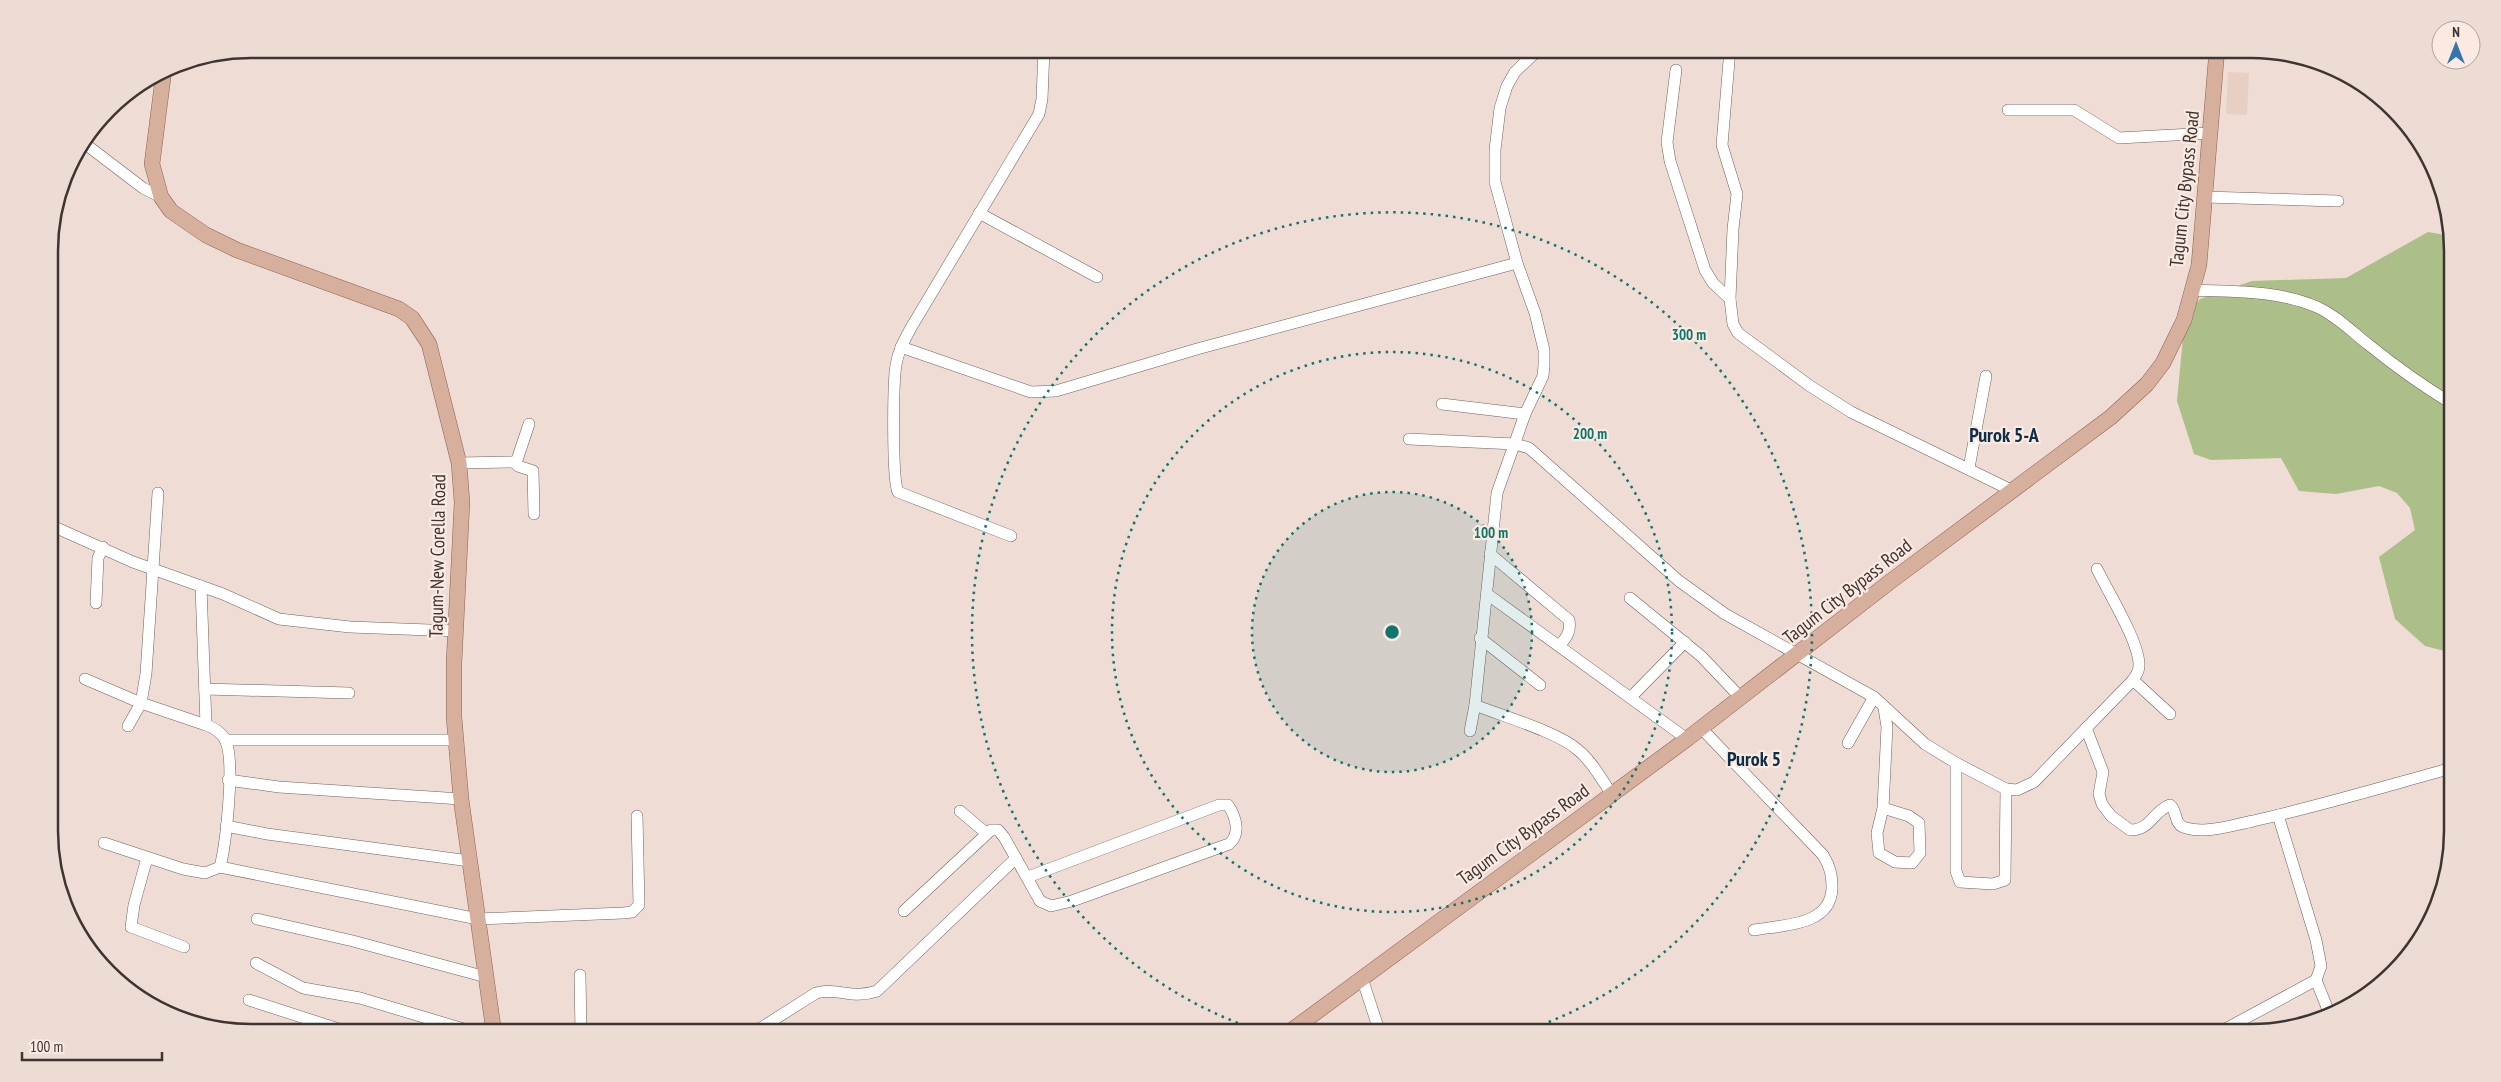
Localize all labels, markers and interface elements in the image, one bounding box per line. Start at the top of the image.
north arrow [2431,20,2481,70]
text: N [2452,23,2460,41]
street label: Tagum City Bypass Road [2164,110,2204,268]
text: 300 m [1672,325,1706,344]
district label: Purok 5-A [1969,422,2040,448]
text: 200 m [1573,424,1607,443]
street label: Tagum-New Corella Road [424,474,450,638]
text: 100 m [1474,523,1508,542]
street label: Tagum City Bypass Road [1778,533,1916,649]
centre of rings [1383,623,1401,641]
district label: Purok 5 [1727,746,1781,772]
street label: Tagum City Bypass Road [1452,778,1594,890]
scale bar [22,1030,162,1062]
text: 100 m [30,1037,63,1056]

